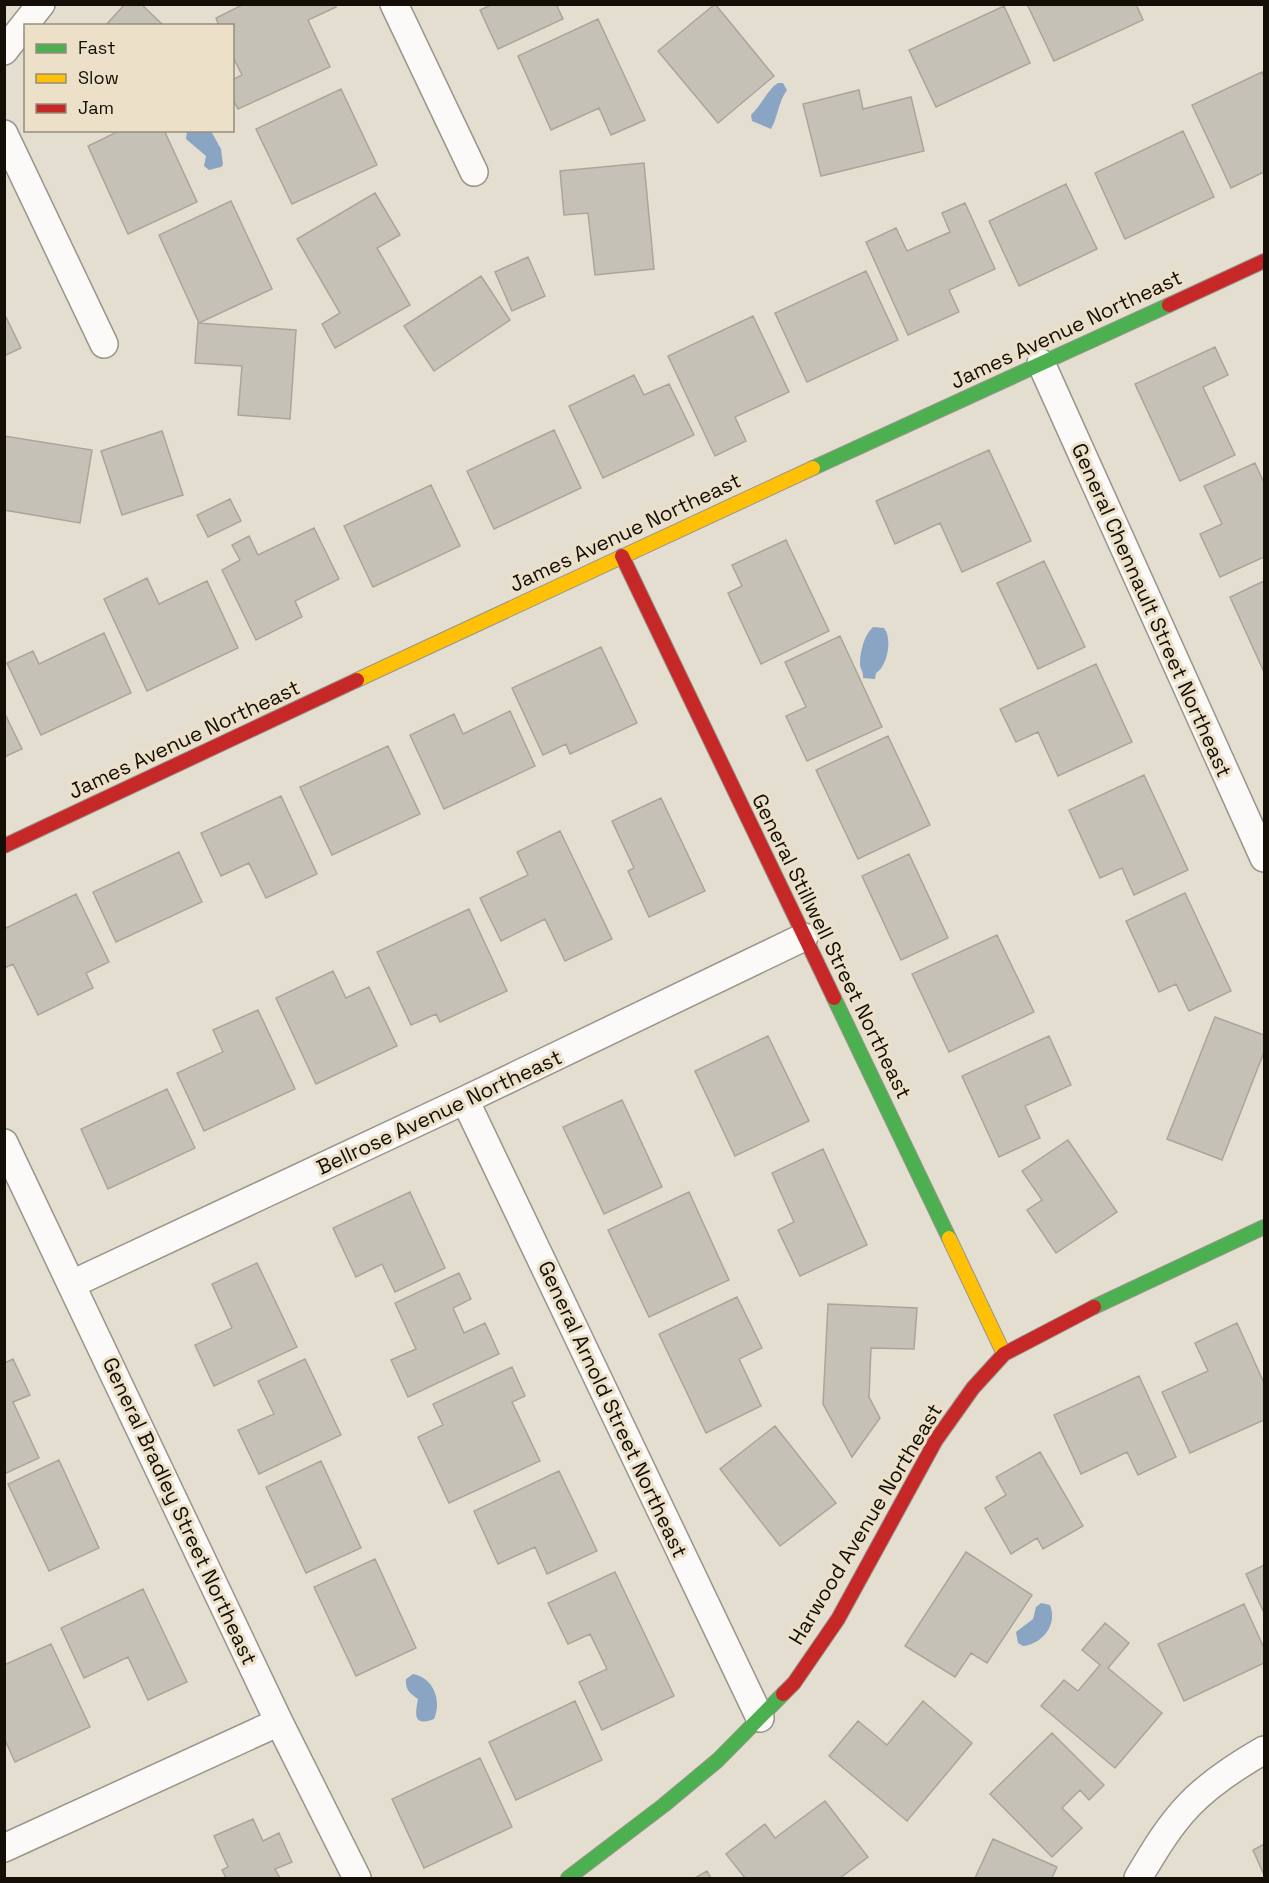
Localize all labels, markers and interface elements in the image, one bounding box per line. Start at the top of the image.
legend [24,24,234,132]
text: Fast [78,36,115,59]
text: Slow [78,66,119,89]
text: Jam [78,96,114,119]
street label: James Avenue Northeast [946,263,1186,395]
street label: General Chennault Street Northeast [1066,439,1238,781]
street label: James Avenue Northeast [505,466,745,598]
street label: James Avenue Northeast [64,673,304,805]
street label: General Stillwell Street Northeast [746,789,918,1103]
street label: Bellrose Avenue Northeast [312,1043,566,1181]
street label: General Arnold Street Northeast [532,1256,694,1562]
street label: General Bradley Street Northeast [97,1353,263,1669]
street label: Harwood Avenue Northeast [782,1398,948,1650]

